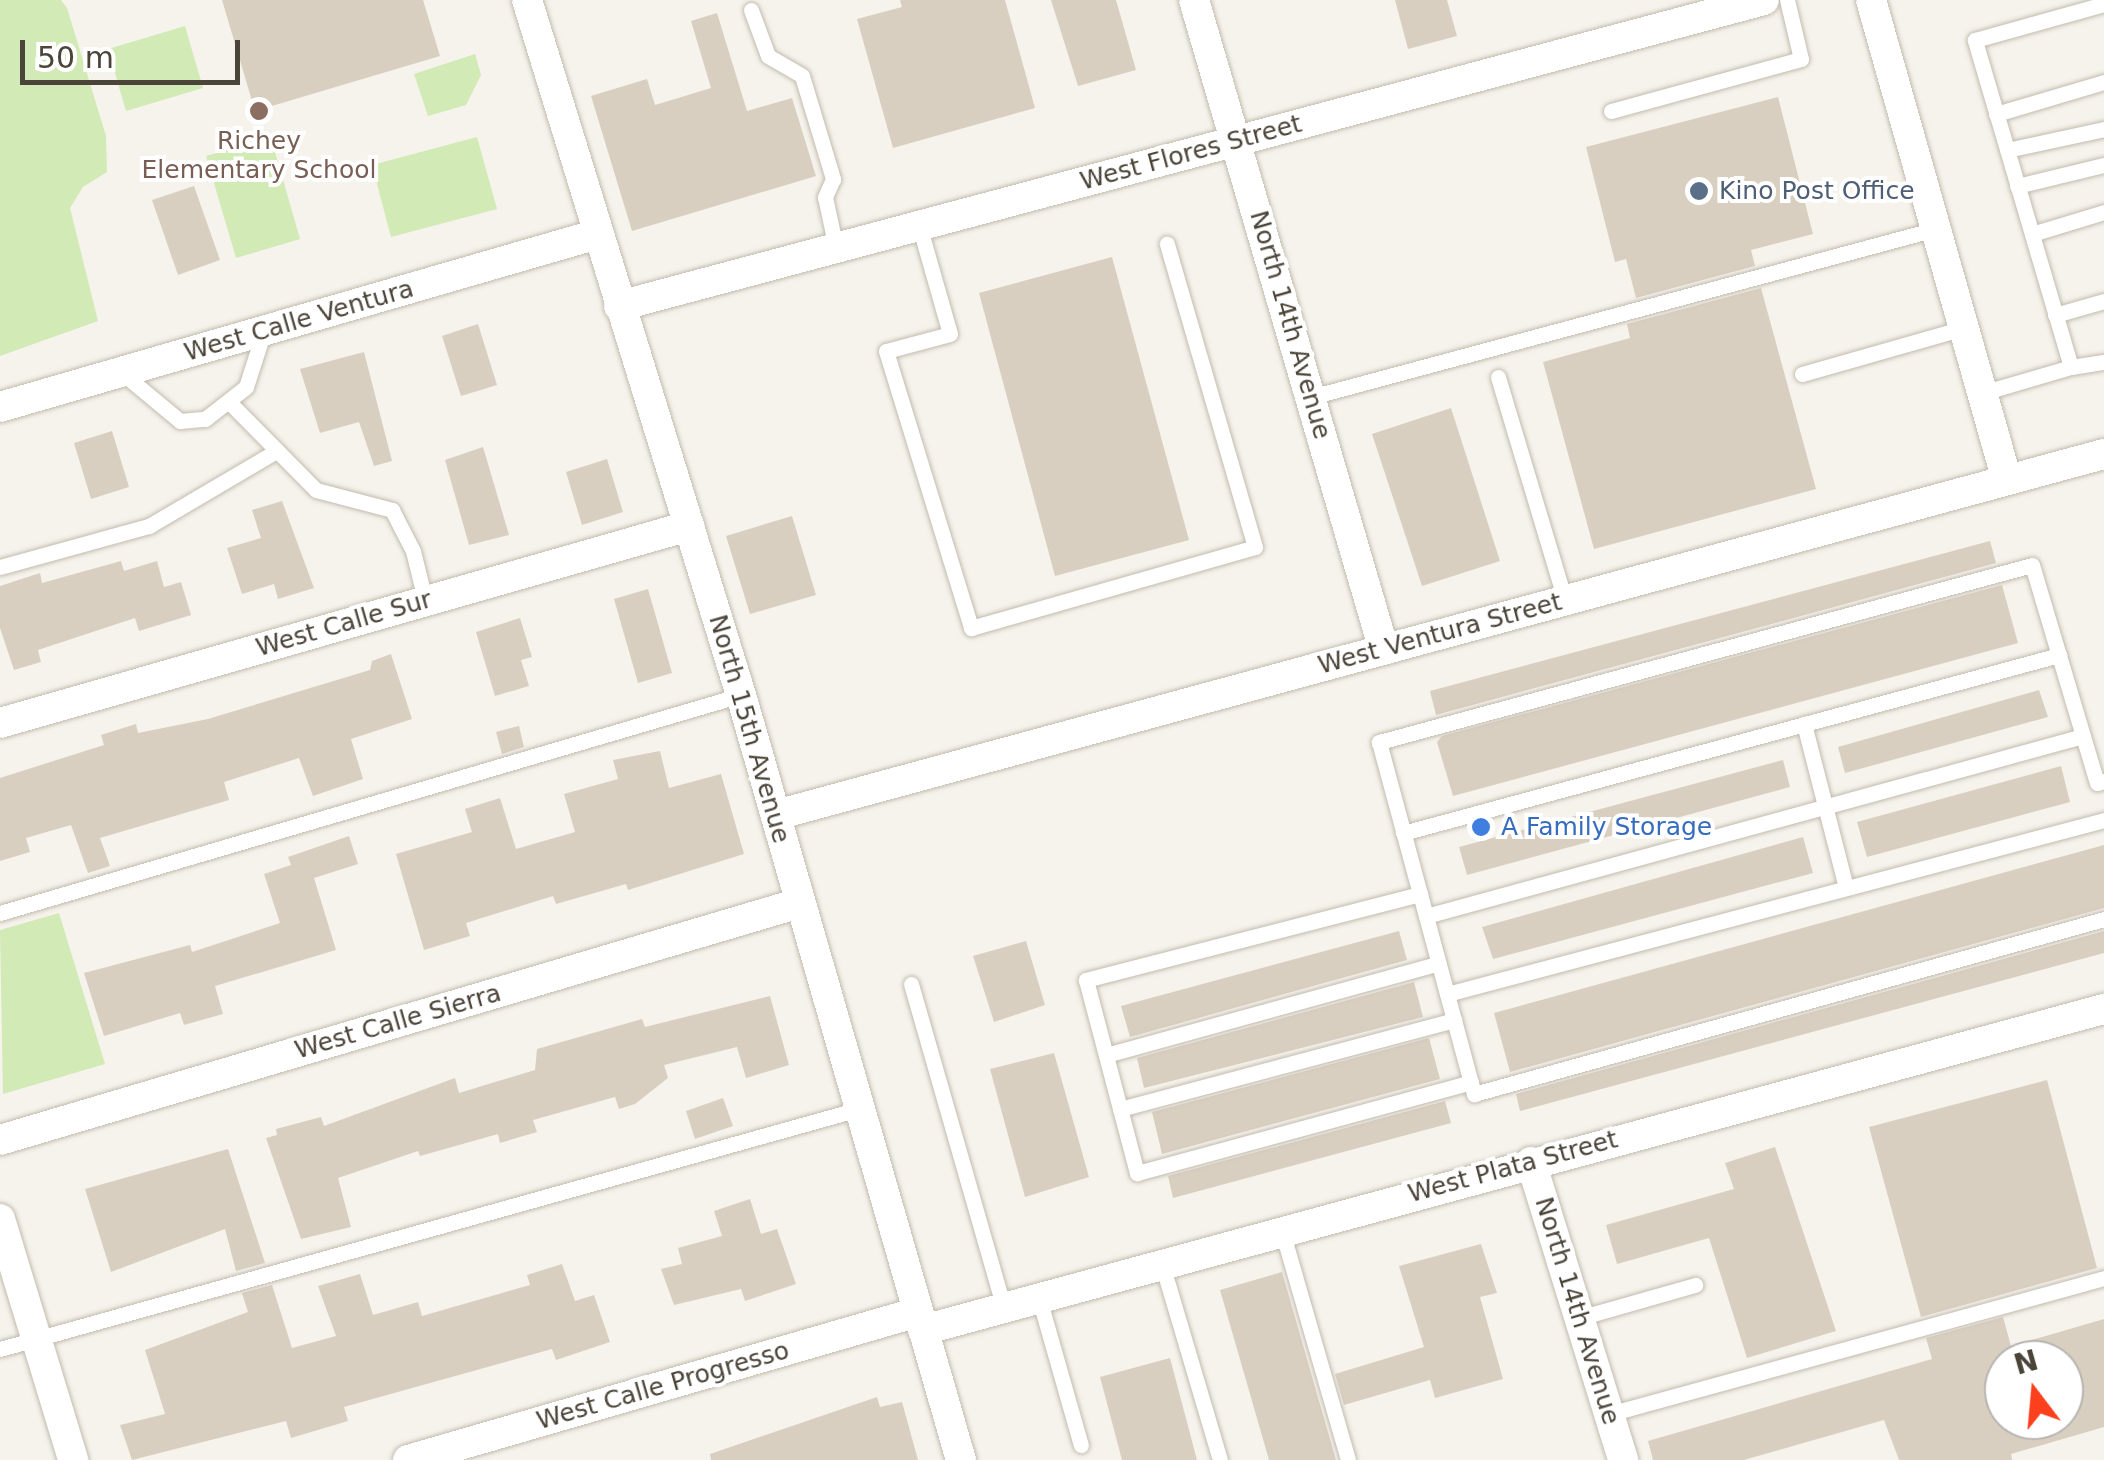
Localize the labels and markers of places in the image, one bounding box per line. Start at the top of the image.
marker: Richey Elementary School [248,100,270,122]
place label: Richey Elementary School [142,127,376,186]
place label: Kino Post Office [1719,176,1915,206]
marker: Kino Post Office [1688,180,1710,202]
place label: A Family Storage [1501,812,1712,842]
marker: A Family Storage [1470,816,1492,838]

